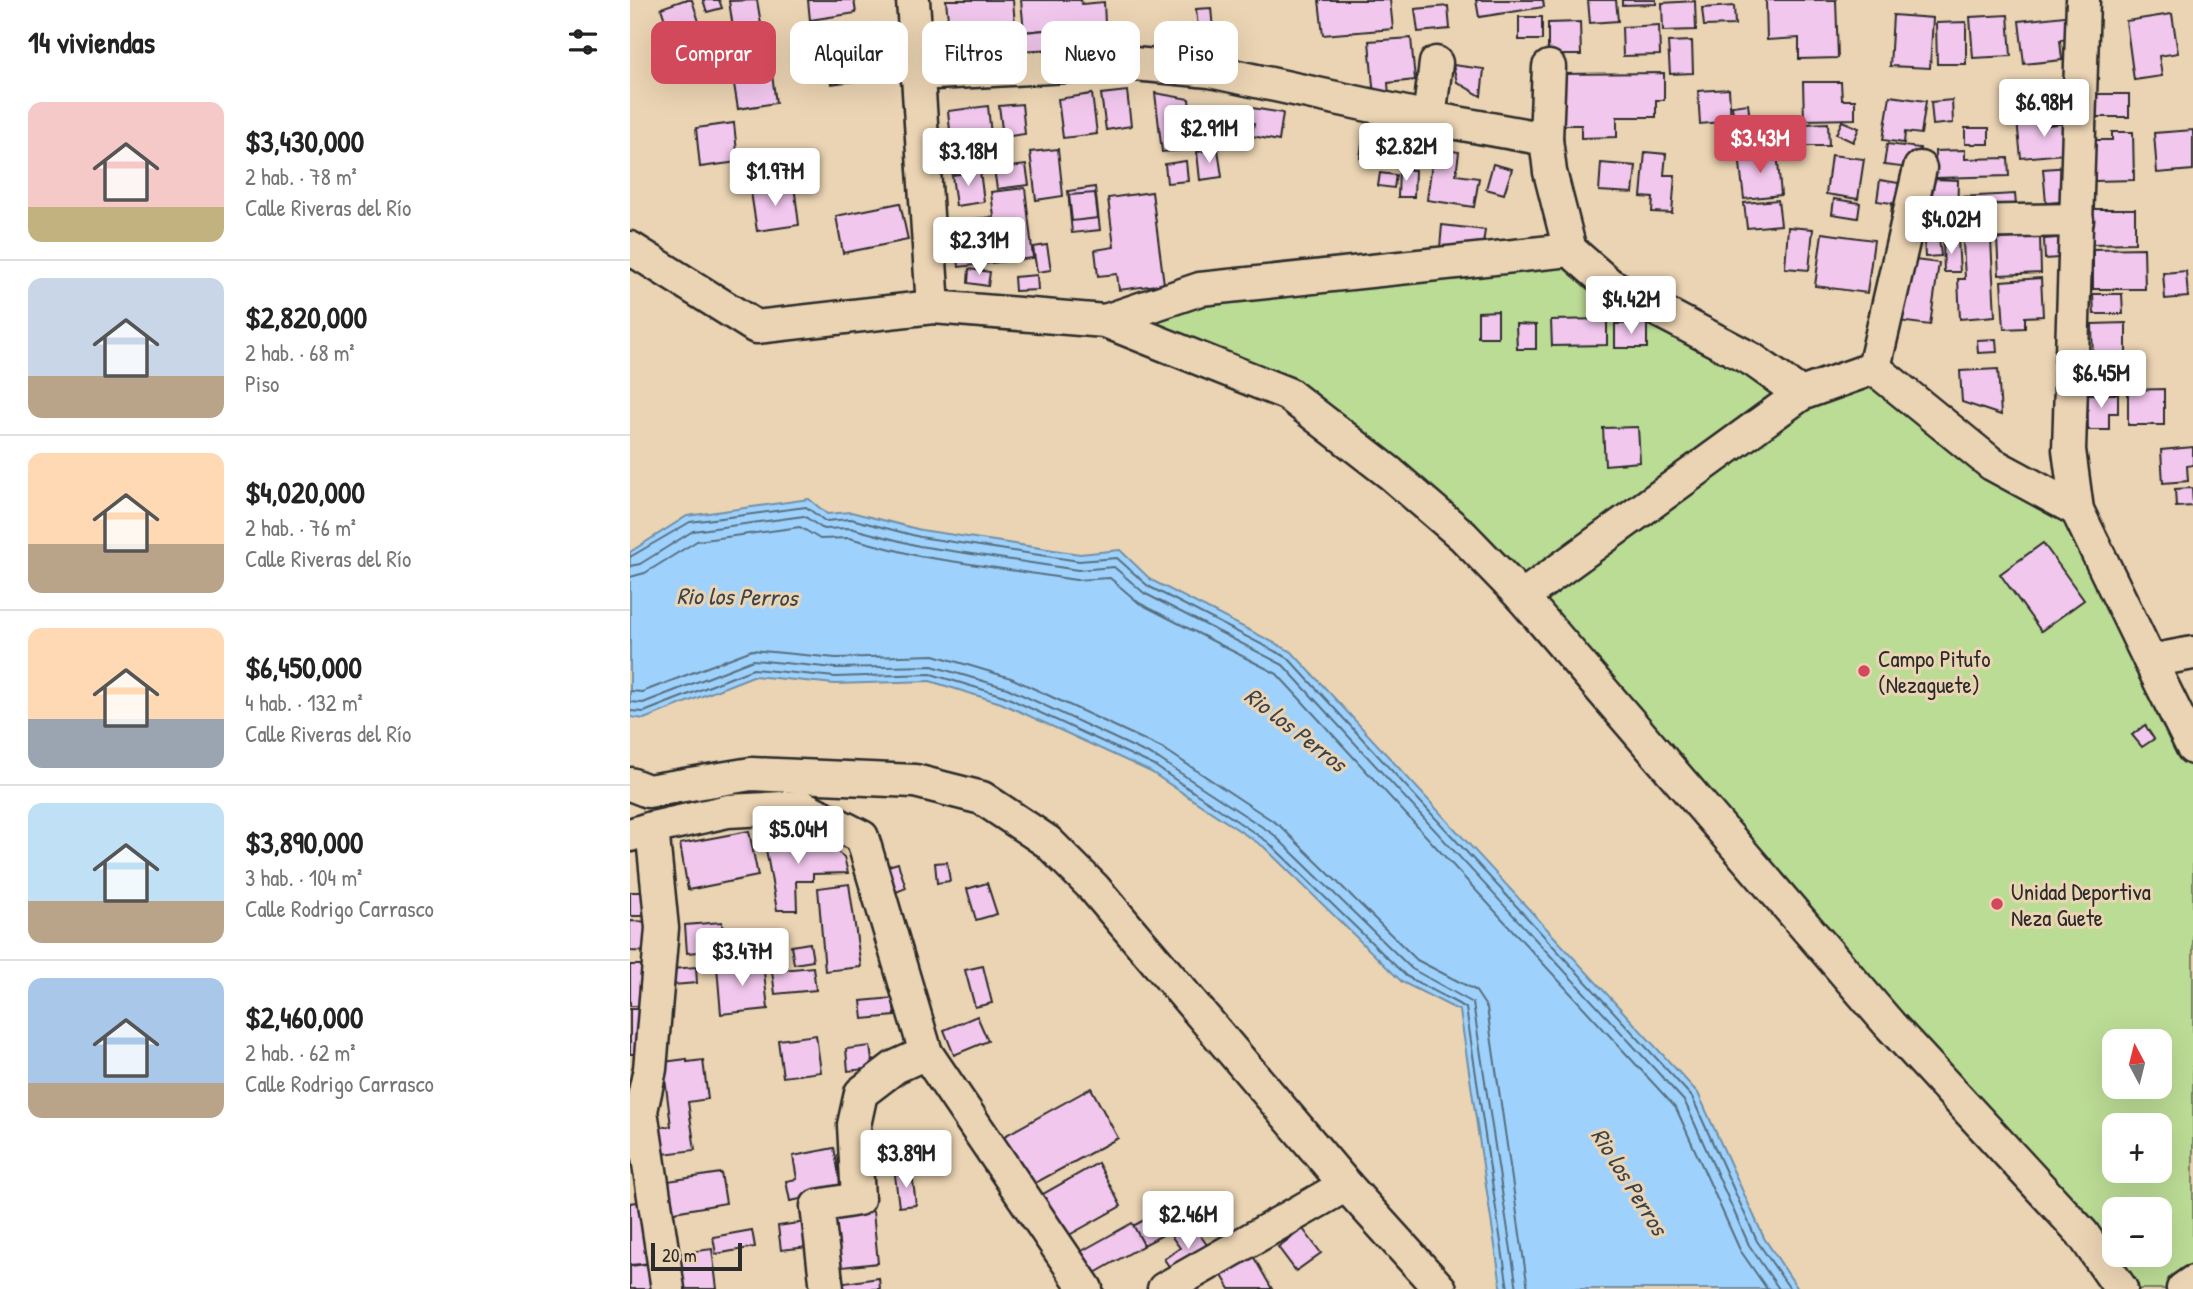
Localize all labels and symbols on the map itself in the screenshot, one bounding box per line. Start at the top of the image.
pin: $6.98M [1987,80,2101,139]
pin: $2.91M [1152,106,1266,165]
pin: $3.43M [1703,116,1817,175]
pin: $2.82M [1349,124,1463,183]
pin: $3.18M [911,128,1025,188]
pin: $1.97M [718,148,832,208]
pin: $4.02M [1894,196,2008,256]
pin: $2.31M [922,218,1036,277]
pin: $4.42M [1574,276,1688,336]
pin: $6.45M [2044,350,2158,410]
water label: Rio los Perros [676,579,800,613]
place label: Campo Pitufo (Nezaguete) [1878,643,1991,700]
marker: Campo Pitufo (Nezaguete) [1856,663,1872,679]
water label: Rio los Perros [1239,679,1356,780]
pin: $5.04M [741,806,855,866]
place label: Unidad Deportiva Neza Guete [2011,876,2151,933]
marker: Unidad Deportiva Neza Guete [1989,896,2005,912]
pin: $3.47M [685,928,799,988]
north arrow [2102,1029,2172,1099]
water label: Rio los Perros [1584,1121,1677,1243]
pin: $3.89M [849,1130,963,1190]
pin: $2.46M [1131,1192,1245,1251]
scale bar [651,1240,742,1272]

